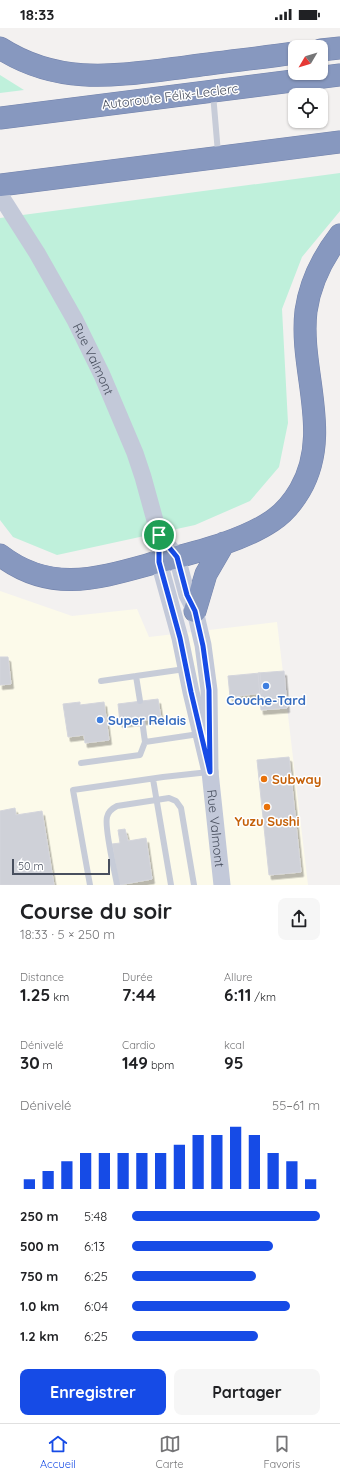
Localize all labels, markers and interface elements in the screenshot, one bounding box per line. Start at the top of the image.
text: 18:33 [20,5,54,24]
north arrow [288,40,328,80]
map controls [288,40,328,128]
street label: Autoroute Félix-Leclerc [101,80,239,112]
button: locate [288,88,328,128]
street label: Rue Valmont [70,320,118,397]
pin [142,518,176,552]
icon: arrive [148,524,170,546]
marker: Couche-Tard [261,681,271,691]
place label: Couche-Tard [226,692,306,708]
place label: Super Relais [108,712,186,728]
marker: Super Relais [95,715,105,725]
place label: Subway [272,771,321,787]
marker: Subway [259,774,269,784]
street label: Rue Valmont [204,789,228,868]
marker: Yuzu Sushi [262,802,272,812]
place label: Yuzu Sushi [234,813,300,829]
scale bar [12,857,110,876]
text: 50 m [18,859,44,873]
text: Course du soir [20,897,172,925]
button: share [278,898,320,940]
text: 18:33 · 5 × 250 m [20,926,115,942]
text: Distance [20,970,64,984]
text: Durée [122,970,153,984]
text: Allure [224,970,253,984]
text: 1.25 [20,984,50,1005]
text: 7:44 [122,984,156,1005]
text: 6:11 [224,984,251,1005]
text: km [50,990,69,1004]
text: /km [251,990,276,1004]
text: Dénivelé [20,1038,64,1052]
text: Cardio [122,1038,156,1052]
text: kcal [224,1038,245,1052]
text: 30 [20,1052,40,1073]
text: 149 [122,1052,148,1073]
text: 95 [224,1052,243,1073]
text: m [40,1058,53,1072]
text: bpm [148,1058,174,1072]
text: Dénivelé [20,1097,71,1113]
text: 55–61 m [272,1097,320,1113]
text: 250 m [20,1208,59,1224]
text: 5:48 [84,1208,107,1224]
text: 500 m [20,1238,59,1254]
text: 6:13 [84,1238,105,1254]
text: 750 m [20,1268,58,1284]
text: 6:25 [84,1268,108,1284]
text: 1.0 km [20,1298,59,1314]
text: 6:04 [84,1298,108,1314]
text: 1.2 km [20,1328,59,1344]
text: 6:25 [84,1328,108,1344]
button: Enregistrer [20,1369,166,1415]
button: Partager [174,1369,320,1415]
tab: Accueil [40,1433,76,1471]
tab: Carte [156,1433,184,1471]
tab: Favoris [263,1433,300,1471]

